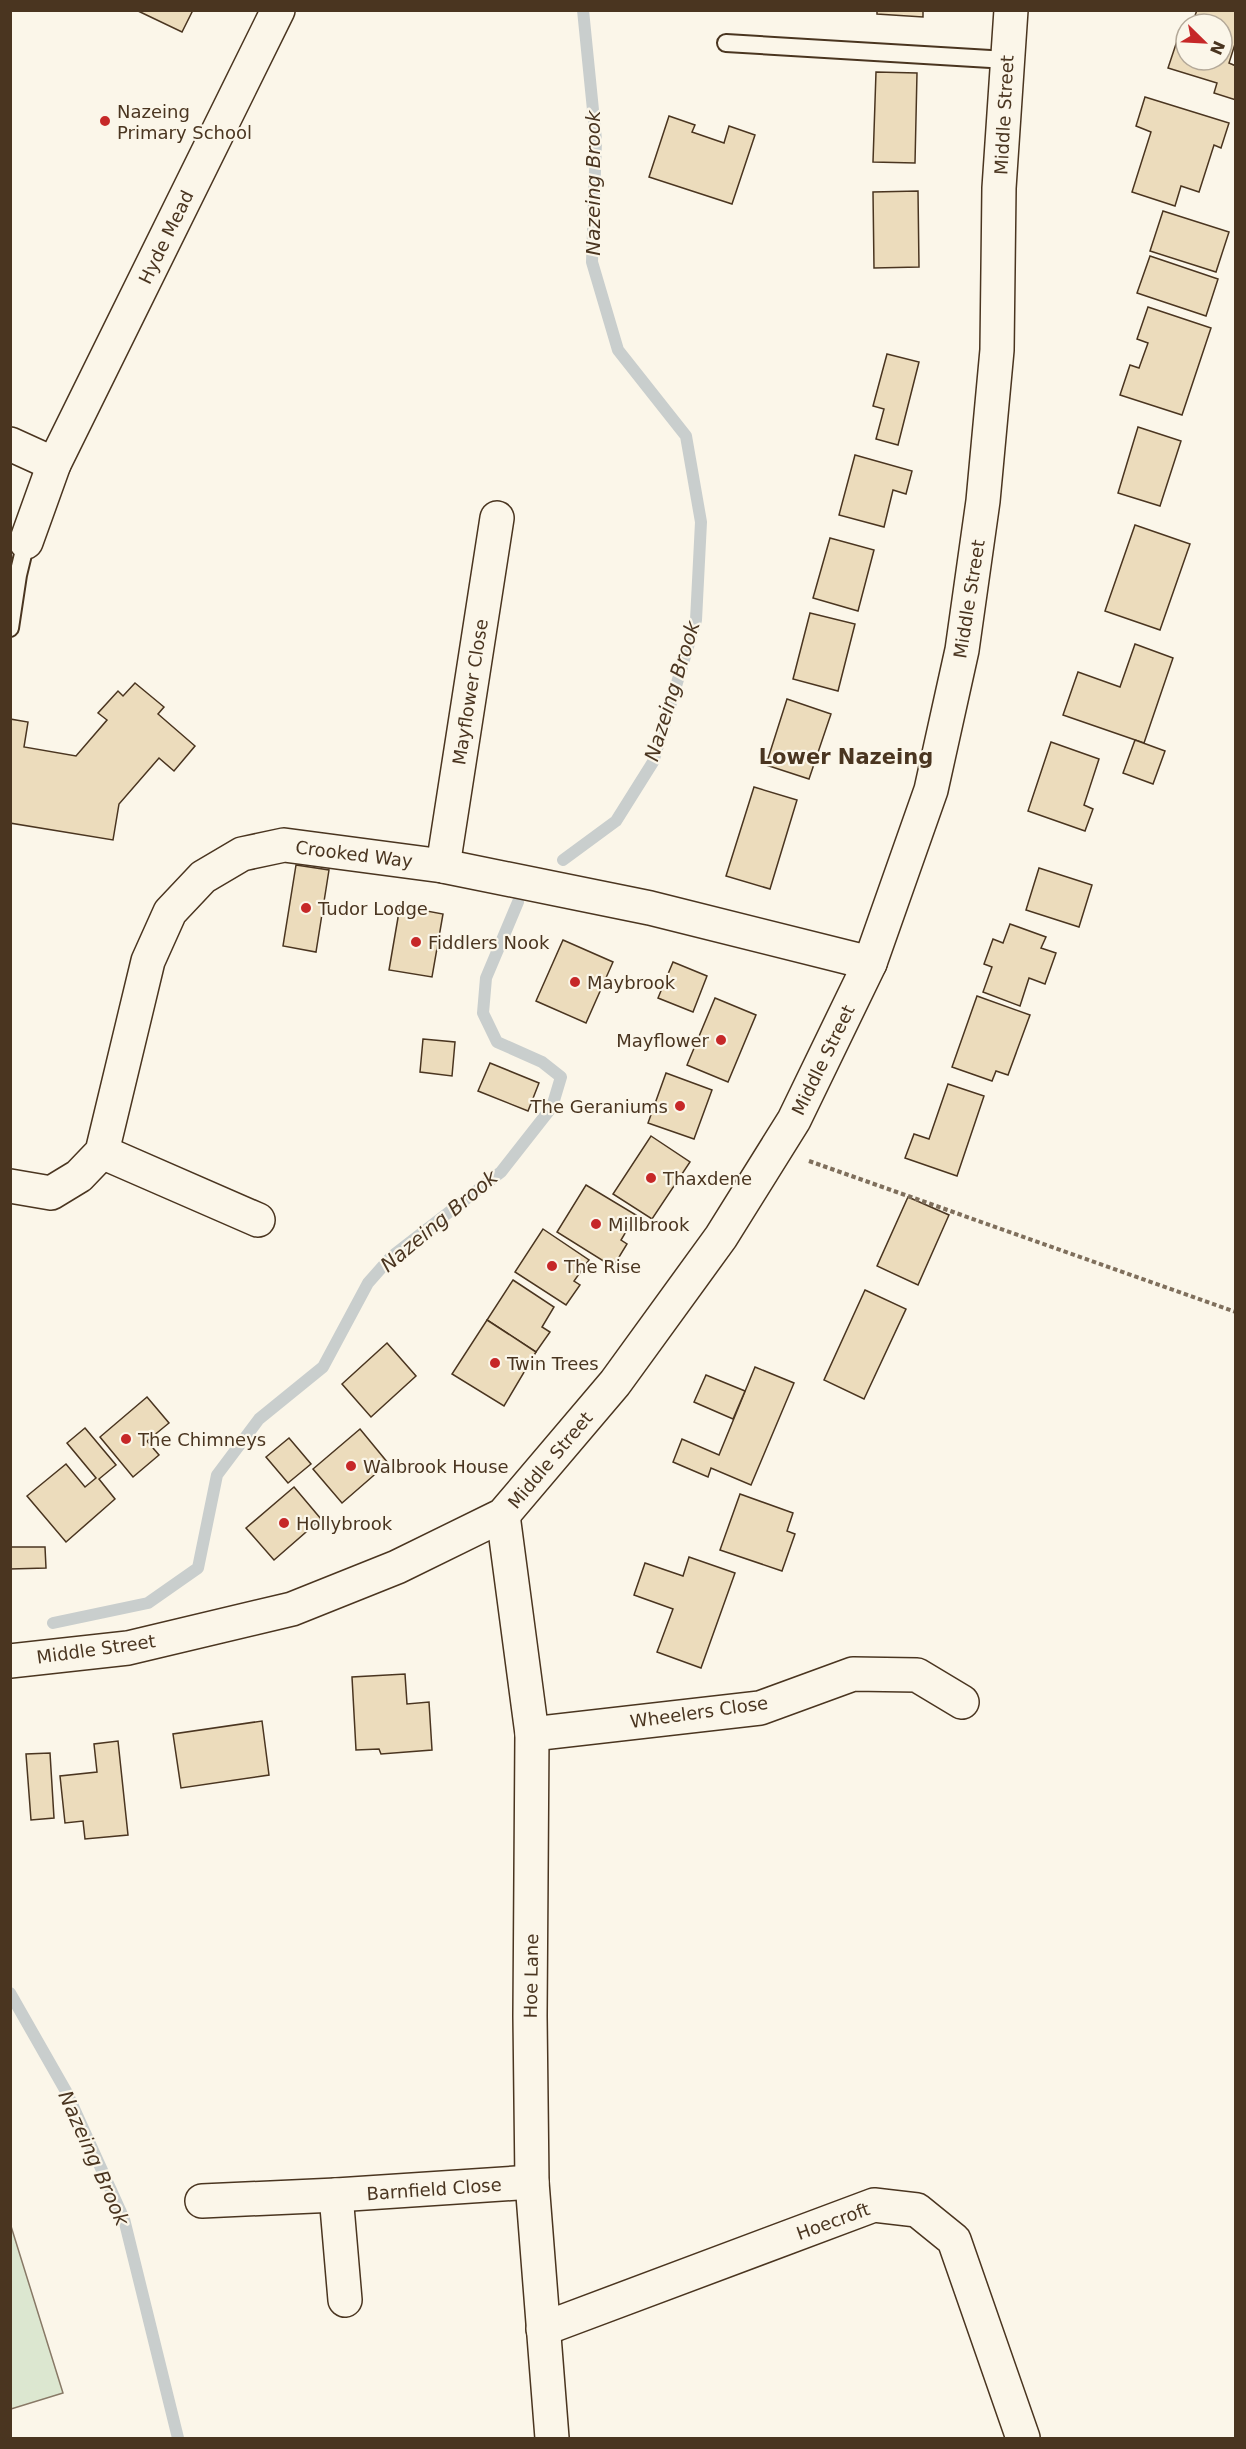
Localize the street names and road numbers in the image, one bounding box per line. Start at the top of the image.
street label: Middle Street [990,55,1018,175]
street label: Hyde Mead [134,187,198,287]
street label: Middle Street [949,538,989,660]
street label: Mayflower Close [448,618,492,766]
street label: Crooked Way [294,836,414,872]
street label: Middle Street [787,1002,859,1118]
street label: Middle Street [503,1407,597,1513]
street label: Middle Street [35,1630,157,1668]
street label: Wheelers Close [629,1692,769,1732]
street label: Hoe Lane [520,1933,542,2019]
street label: Barnfield Close [366,2174,502,2204]
street label: Hoecroft [793,2198,873,2244]

